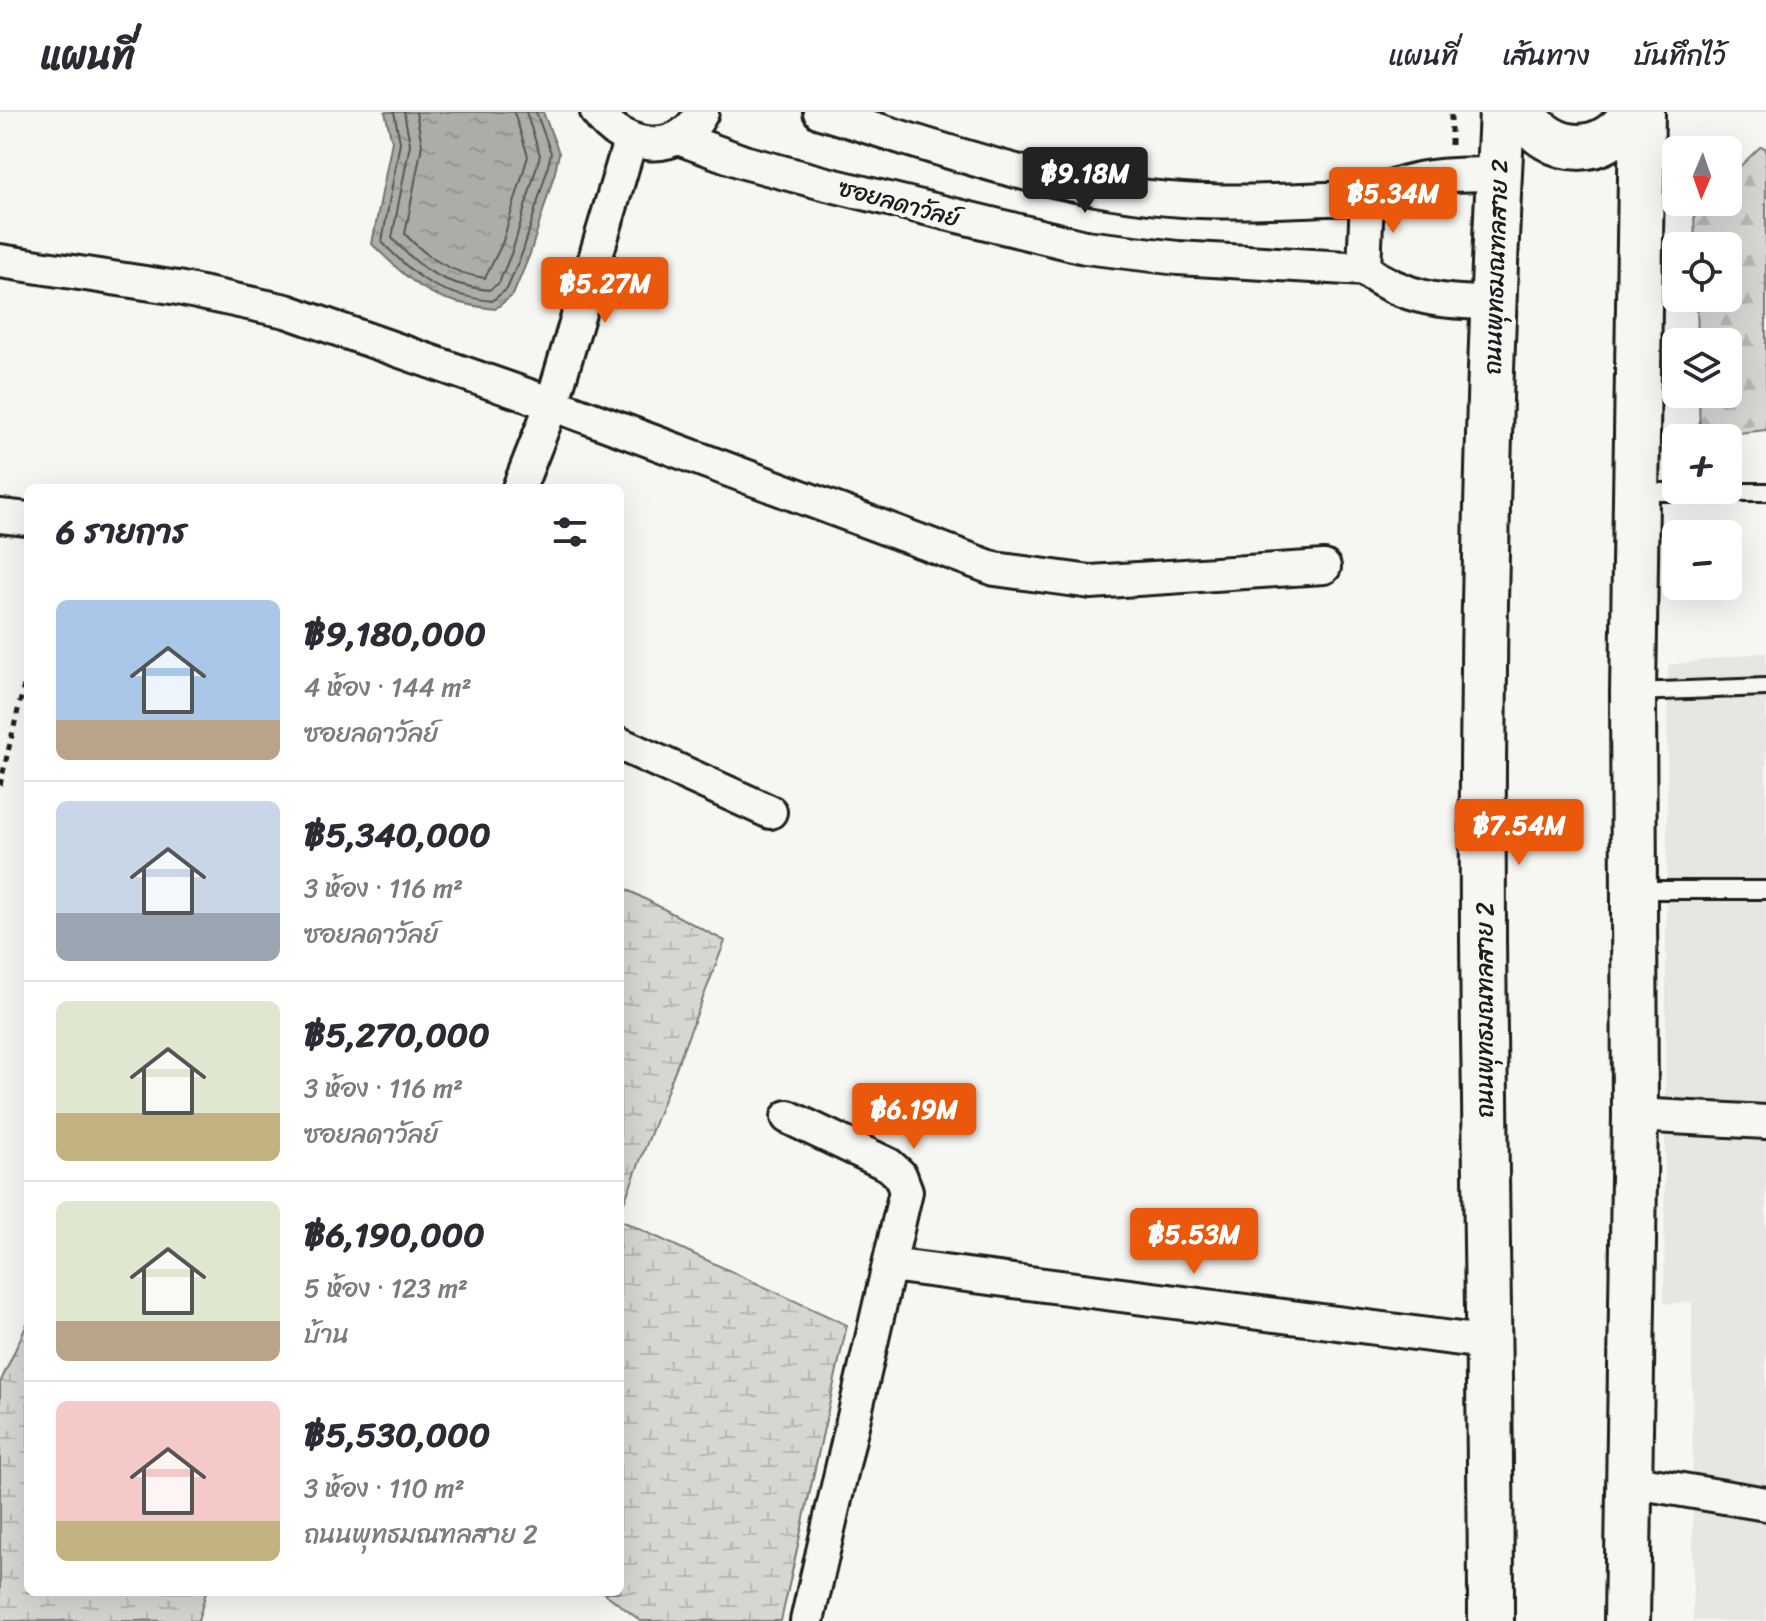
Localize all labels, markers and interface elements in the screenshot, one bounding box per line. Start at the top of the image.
text: แผนที่ [40,22,135,89]
text: แผนที่ [1388,31,1458,80]
text: เส้นทาง [1502,31,1590,80]
text: บันทึกไว้ [1634,31,1726,80]
north arrow [1662,136,1742,216]
map controls [1662,136,1742,600]
pin: ฿9.18M [1020,147,1150,215]
text: ฿9.18M [1041,150,1129,196]
street label: ถนนพุทธมณฑลสาย 2 [1471,158,1521,376]
street label: ซอยลดาวัลย์ [834,167,968,240]
pin: ฿5.34M [1328,167,1458,235]
text: ฿5.34M [1347,170,1439,216]
button: locate [1662,232,1742,312]
pin: ฿5.27M [540,257,670,325]
text: ฿5.27M [559,260,651,306]
button: layers [1662,328,1742,408]
button: + [1662,424,1742,504]
text: 6 รายการ [56,502,187,562]
icon: filters [548,510,592,554]
button: − [1662,520,1742,600]
text: ฿9,180,000 [304,604,486,664]
icon: home [120,632,216,728]
text: 4 ห้อง · 144 m² [304,664,472,710]
text: ซอยลดาวัลย์ [304,710,438,756]
pin: ฿7.54M [1454,799,1584,867]
text: ฿7.54M [1473,802,1565,848]
text: ฿5,340,000 [304,805,491,865]
icon: home [120,833,216,929]
text: 3 ห้อง · 116 m² [304,865,463,911]
street label: ถนนพุทธมณฑลสาย 2 [1464,902,1506,1118]
text: ซอยลดาวัลย์ [304,911,438,957]
text: ฿5,270,000 [304,1005,490,1065]
icon: home [120,1033,216,1129]
text: 3 ห้อง · 116 m² [304,1065,463,1111]
pin: ฿6.19M [849,1083,979,1151]
text: ฿6.19M [870,1086,958,1132]
text: ซอยลดาวัลย์ [304,1111,438,1157]
text: ฿6,190,000 [304,1205,485,1265]
pin: ฿5.53M [1129,1208,1259,1276]
text: ฿5.53M [1148,1211,1240,1257]
icon: home [120,1233,216,1329]
text: 5 ห้อง · 123 m² [304,1265,468,1311]
text: บ้าน [304,1311,349,1357]
text: ฿5,530,000 [304,1405,490,1465]
icon: home [120,1433,216,1529]
text: 3 ห้อง · 110 m² [304,1465,465,1511]
text: ถนนพุทธมณฑลสาย 2 [304,1511,538,1557]

